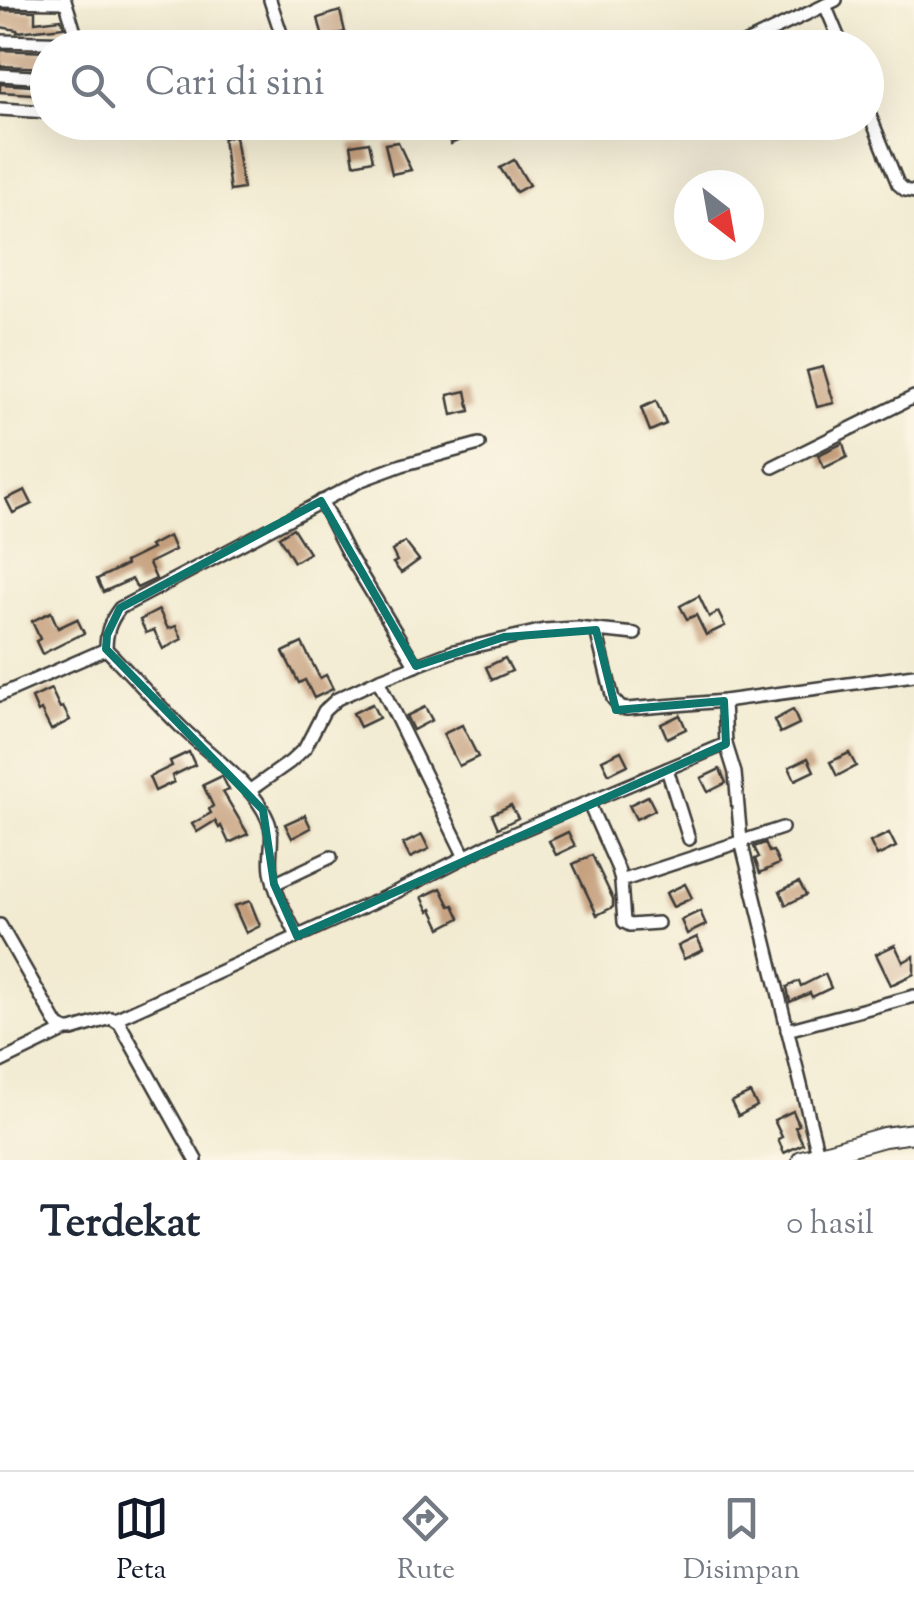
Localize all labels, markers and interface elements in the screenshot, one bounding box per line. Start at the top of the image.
search box [30,30,884,140]
icon: search [65,58,120,113]
text: Cari di sini [145,58,325,112]
north arrow [674,170,764,260]
text: Terdekat [40,1195,200,1255]
text: 0 hasil [786,1202,874,1248]
tab: Peta [114,1491,169,1591]
tab: Rute [397,1491,455,1591]
tab: Disimpan [683,1491,800,1591]

